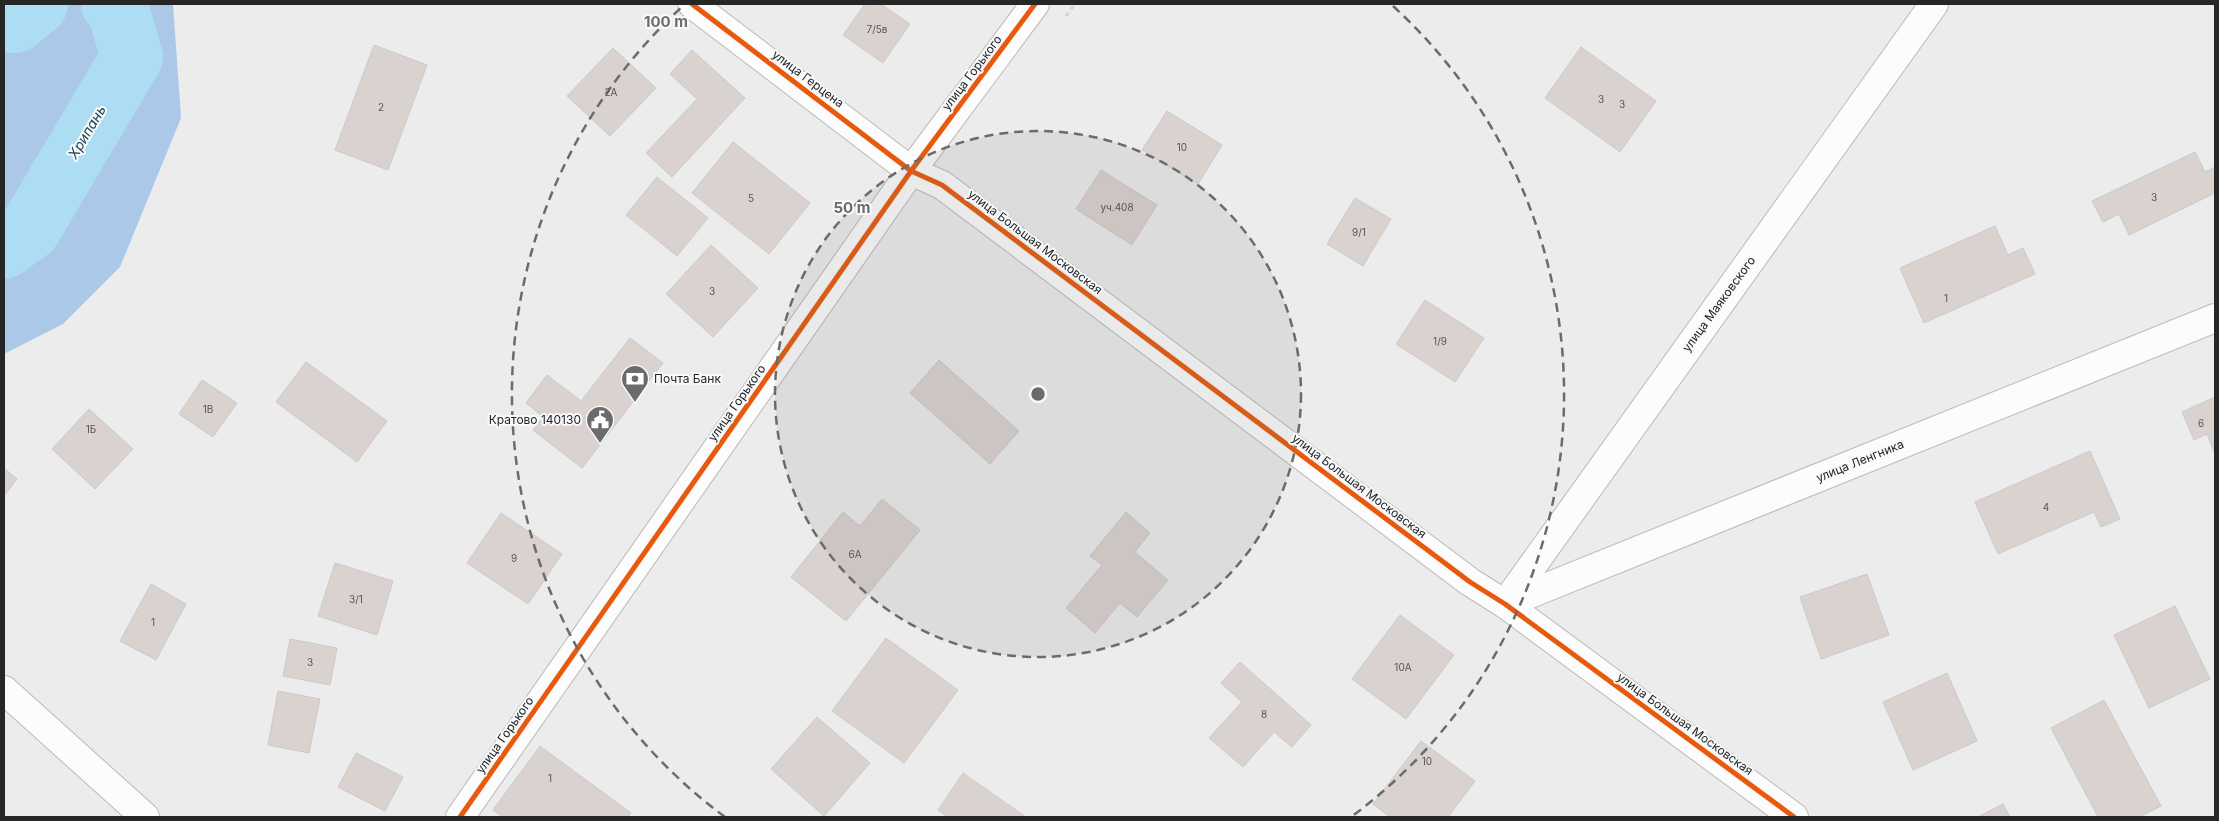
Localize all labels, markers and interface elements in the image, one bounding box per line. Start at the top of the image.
text: 100 m [644,12,688,31]
house number: 7/5в [867,23,888,35]
street label: улица Горького [938,32,1005,113]
street label: улица Герцена [770,47,847,110]
house number: 2А [605,86,618,98]
house number: 3 [1598,93,1604,105]
house number: 3 [1619,98,1625,110]
house number: 2 [378,101,384,113]
water label: Хрипань [63,102,109,162]
house number: 10 [1177,141,1187,153]
street label: улица Большая Московская [965,186,1106,297]
house number: 3 [2151,191,2157,203]
house number: 5 [748,192,754,204]
text: 50 m [834,198,870,217]
house number: уч.408 [1100,201,1134,213]
house number: 9/1 [1352,226,1366,238]
street label: улица Маяковского [1679,253,1758,354]
house number: 3 [709,285,715,297]
house number: 1 [1944,292,1948,304]
house number: 1/9 [1433,335,1447,347]
street label: улица Горького [705,361,769,444]
bank icon: Почта Банк [620,364,650,403]
place label: Почта Банк [654,371,721,386]
centre of rings [1029,385,1047,403]
house number: 1В [203,403,213,415]
public building icon: Кратово 140130 [585,405,615,444]
place label: Кратово 140130 [489,412,581,427]
house number: 6 [2198,417,2204,429]
house number: 1Б [86,423,96,435]
street label: улица Большая Московская [1289,430,1430,541]
street label: улица Ленгника [1814,436,1906,485]
house number: 4 [2043,501,2049,513]
house number: 6А [848,548,862,560]
house number: 9 [511,552,517,564]
house number: 3/1 [349,593,363,605]
house number: 1 [151,616,155,628]
house number: 3 [307,656,313,668]
house number: 10А [1394,661,1412,673]
street label: улица Большая Московская [1614,669,1756,778]
street label: улица Горького [473,693,537,776]
house number: 8 [1261,708,1267,720]
house number: 10 [1422,755,1432,767]
house number: 1 [548,772,552,784]

